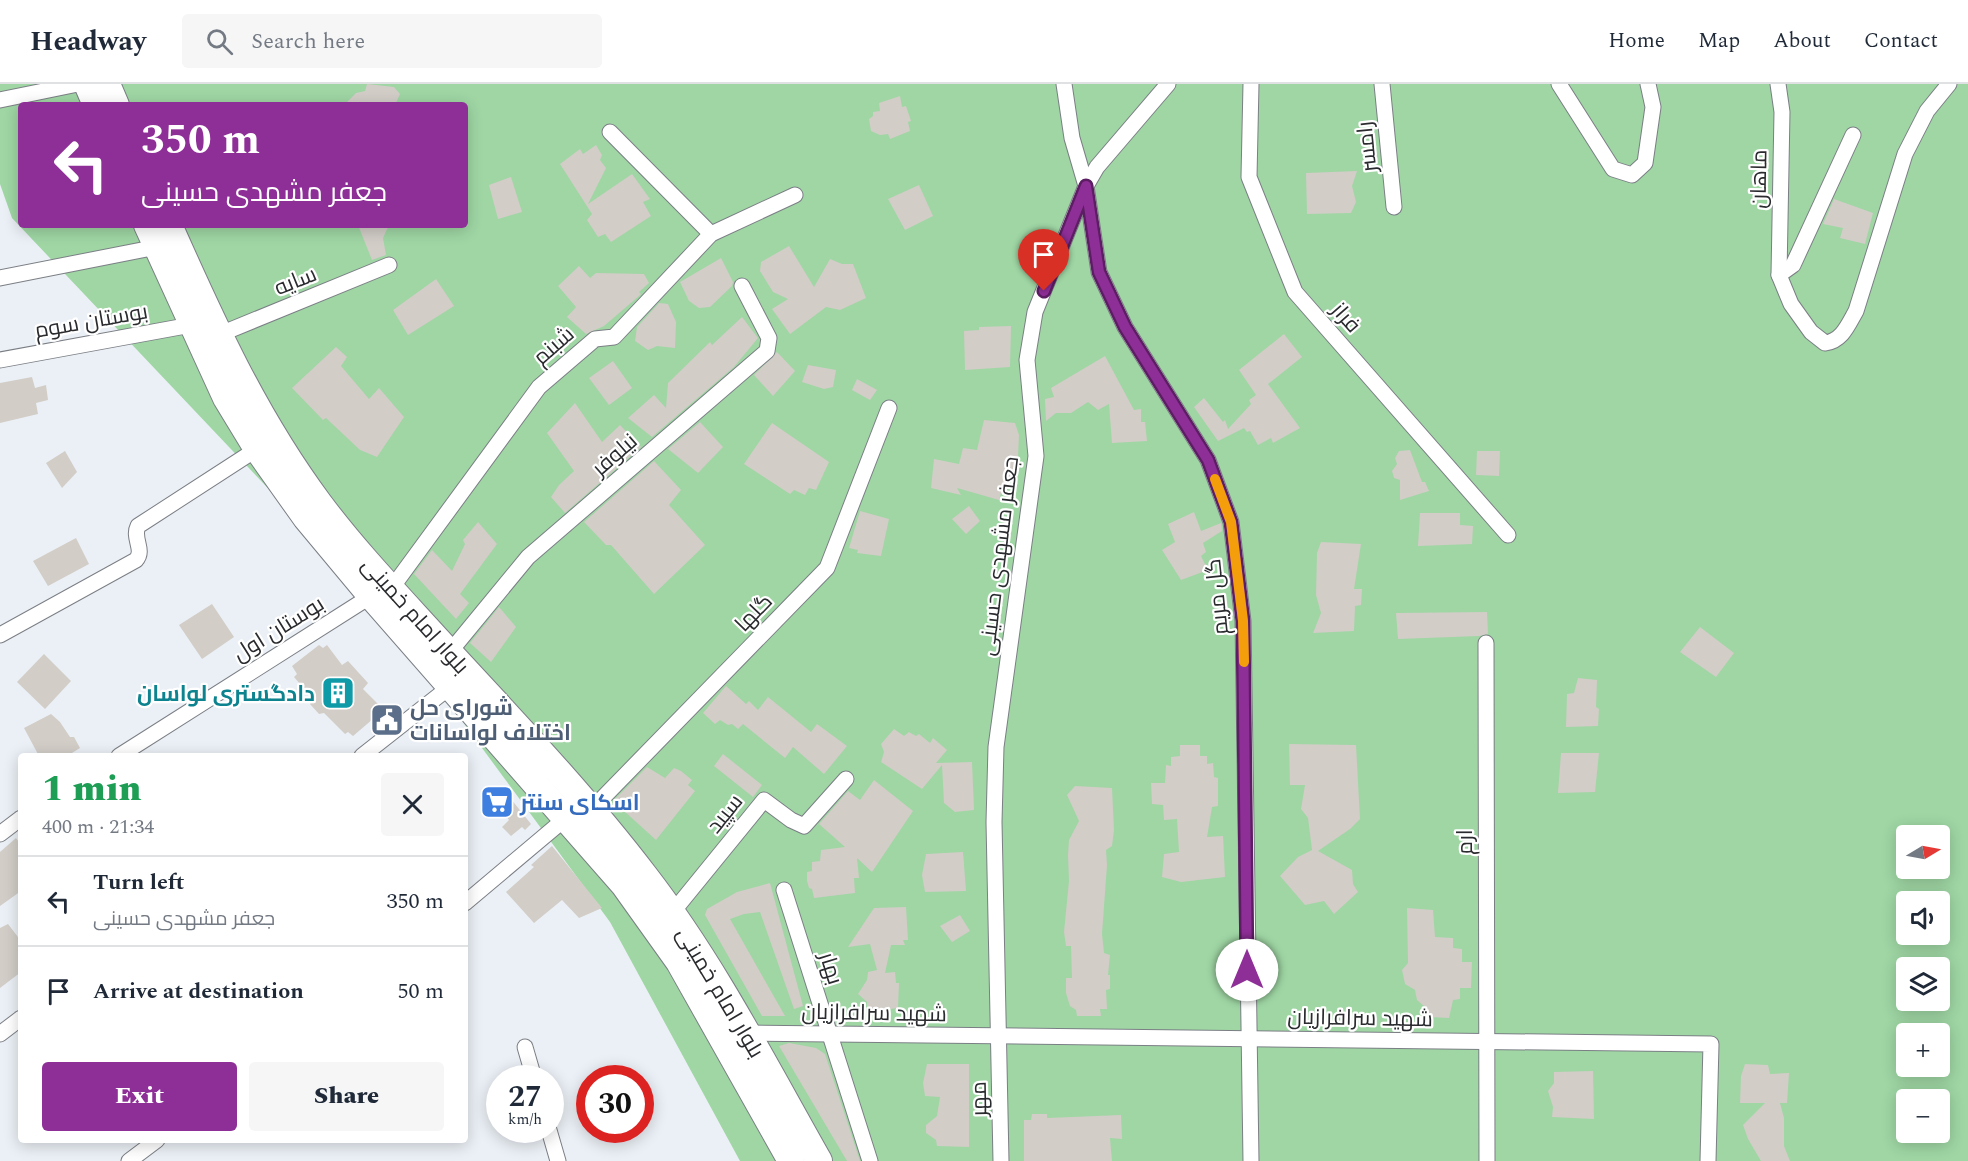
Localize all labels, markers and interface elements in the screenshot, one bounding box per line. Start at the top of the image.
search box [182,14,602,68]
text: Headway [30,20,146,63]
icon: search [203,25,236,58]
text: Search here [251,25,365,58]
text: Home [1608,25,1665,57]
text: Map [1698,25,1740,57]
text: About [1773,25,1831,57]
text: Contact [1864,25,1938,57]
text: 350 m [141,109,260,172]
street label: رامسر [1348,120,1387,176]
icon: left [42,126,120,204]
street label: ماهان [1742,149,1777,209]
text: جعفر مشهدی حسینی [141,172,387,214]
pin [1018,229,1069,291]
icon: arrive [1027,238,1060,271]
street label: سایه [269,258,322,305]
street label: فراز [1322,294,1369,341]
street label: بوستان سوم [32,295,151,348]
street label: شبنم [526,319,582,374]
street label: نیلوفر [583,426,645,486]
street label: جعفر مشهدی حسینی [971,455,1028,658]
street label: بلوار امام خمینی [353,550,477,682]
street label: گل مریم [1197,557,1238,637]
street label: گلها [727,586,781,640]
street label: بوستان اول [227,588,331,670]
building icon: دادگستری لواسان [320,675,356,711]
place label: دادگستری لواسان [137,678,315,711]
place label: شورای حل اختلاف لواسانات [410,692,571,750]
public building icon: شورای حل اختلاف لواسانات [369,702,405,738]
text: 1 min [42,762,142,817]
button: close [381,773,444,836]
supermarket icon: اسکای سنتر [479,784,515,820]
place label: اسکای سنتر [519,787,640,820]
street label: سپید [699,787,751,841]
text: 400 m · 21:34 [42,812,154,842]
north arrow [1896,825,1950,879]
map controls [1896,825,1950,1143]
street label: ارم [1449,829,1482,855]
text: Turn left [93,866,185,899]
icon: left [42,885,75,918]
text: 350 m [387,885,444,918]
button: sound [1896,891,1950,945]
text: جعفر مشهدی حسینی [93,904,275,934]
street label: بلوار امام خمینی [668,921,772,1065]
position arrow [1215,938,1279,1002]
street label: بهار [809,946,851,989]
button: layers [1896,957,1950,1011]
icon: arrive [42,975,75,1008]
text: Arrive at destination [93,975,304,1008]
text: 50 m [398,975,444,1008]
street label: شهید سرافرازیان [801,996,947,1031]
street label: شهید سرافرازیان [1287,1001,1433,1036]
button: + [1896,1023,1950,1077]
button: Exit [42,1062,237,1131]
button: Share [249,1062,444,1131]
speed limit sign: 30 [576,1065,654,1143]
text: 27 [508,1074,542,1120]
street label: مهر [963,1081,996,1119]
button: − [1896,1089,1950,1143]
text: km/h [508,1108,542,1131]

